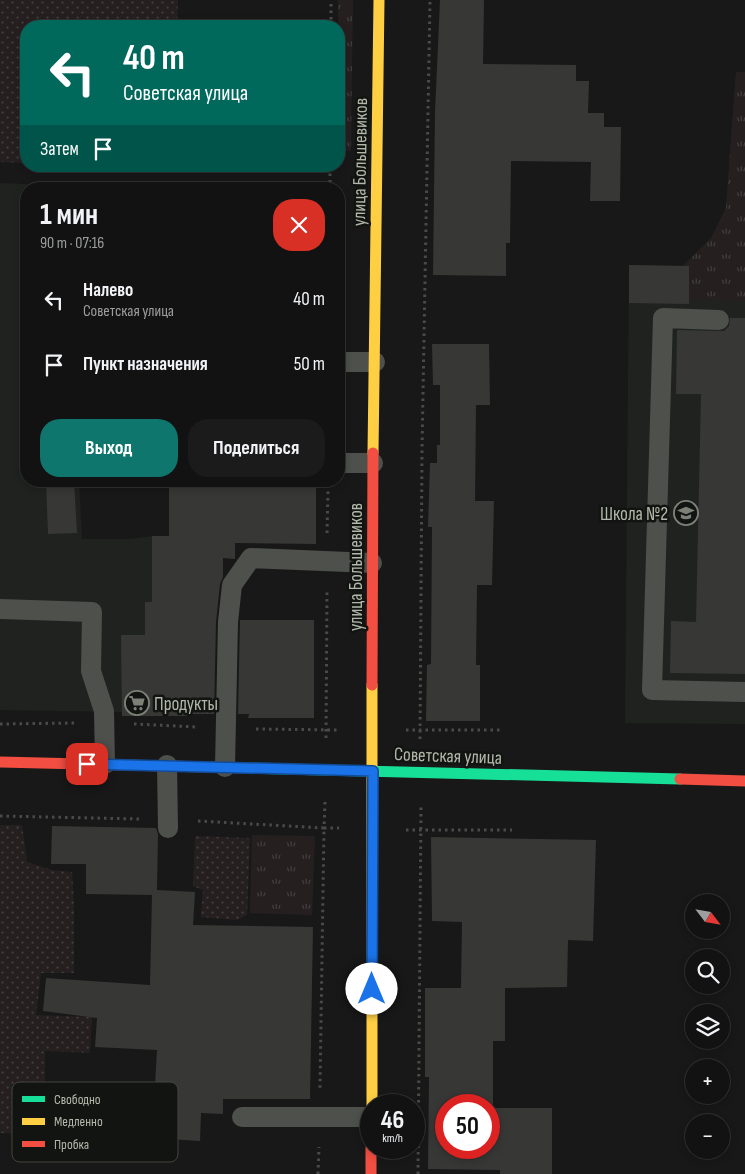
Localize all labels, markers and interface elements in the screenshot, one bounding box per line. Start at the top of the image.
text: 40 m [123,37,185,80]
icon: left [40,40,105,105]
text: Советская улица [123,80,248,107]
street label: улица Большевиков [348,98,373,226]
icon: arrive [89,135,117,163]
text: Затем [40,138,79,161]
text: 1 мин [40,197,98,233]
button: close [273,199,325,251]
text: 90 m · 07:16 [40,234,104,253]
text: Налево [83,279,133,302]
icon: left [40,286,68,314]
text: 40 m [293,288,325,311]
text: Советская улица [83,302,174,321]
icon: arrive [40,351,68,379]
text: Пункт назначения [83,353,208,376]
text: 50 m [294,353,325,376]
button: Выход [40,419,178,477]
button: Поделиться [188,419,325,477]
school or university icon: Школа №2 [673,500,699,526]
street label: улица Большевиков [345,503,368,631]
place label: Школа №2 [600,503,668,526]
supermarket icon: Продукты [124,690,150,716]
place label: Продукты [154,693,218,716]
pin [66,743,108,785]
street label: Советская улица [394,743,502,770]
icon: arrive [73,750,101,778]
north arrow [685,894,730,939]
map controls [685,894,730,1159]
button: search [685,949,730,994]
position arrow [345,962,397,1014]
button: layers [685,1004,730,1049]
button: + [685,1059,730,1104]
legend [12,1082,178,1162]
text: Свободно [54,1091,101,1108]
speed limit sign: 50 [435,1094,500,1159]
text: 46 [381,1105,404,1136]
text: Медленно [54,1113,103,1130]
button: − [685,1114,730,1159]
text: km/h [382,1131,403,1146]
text: Пробка [54,1136,89,1153]

